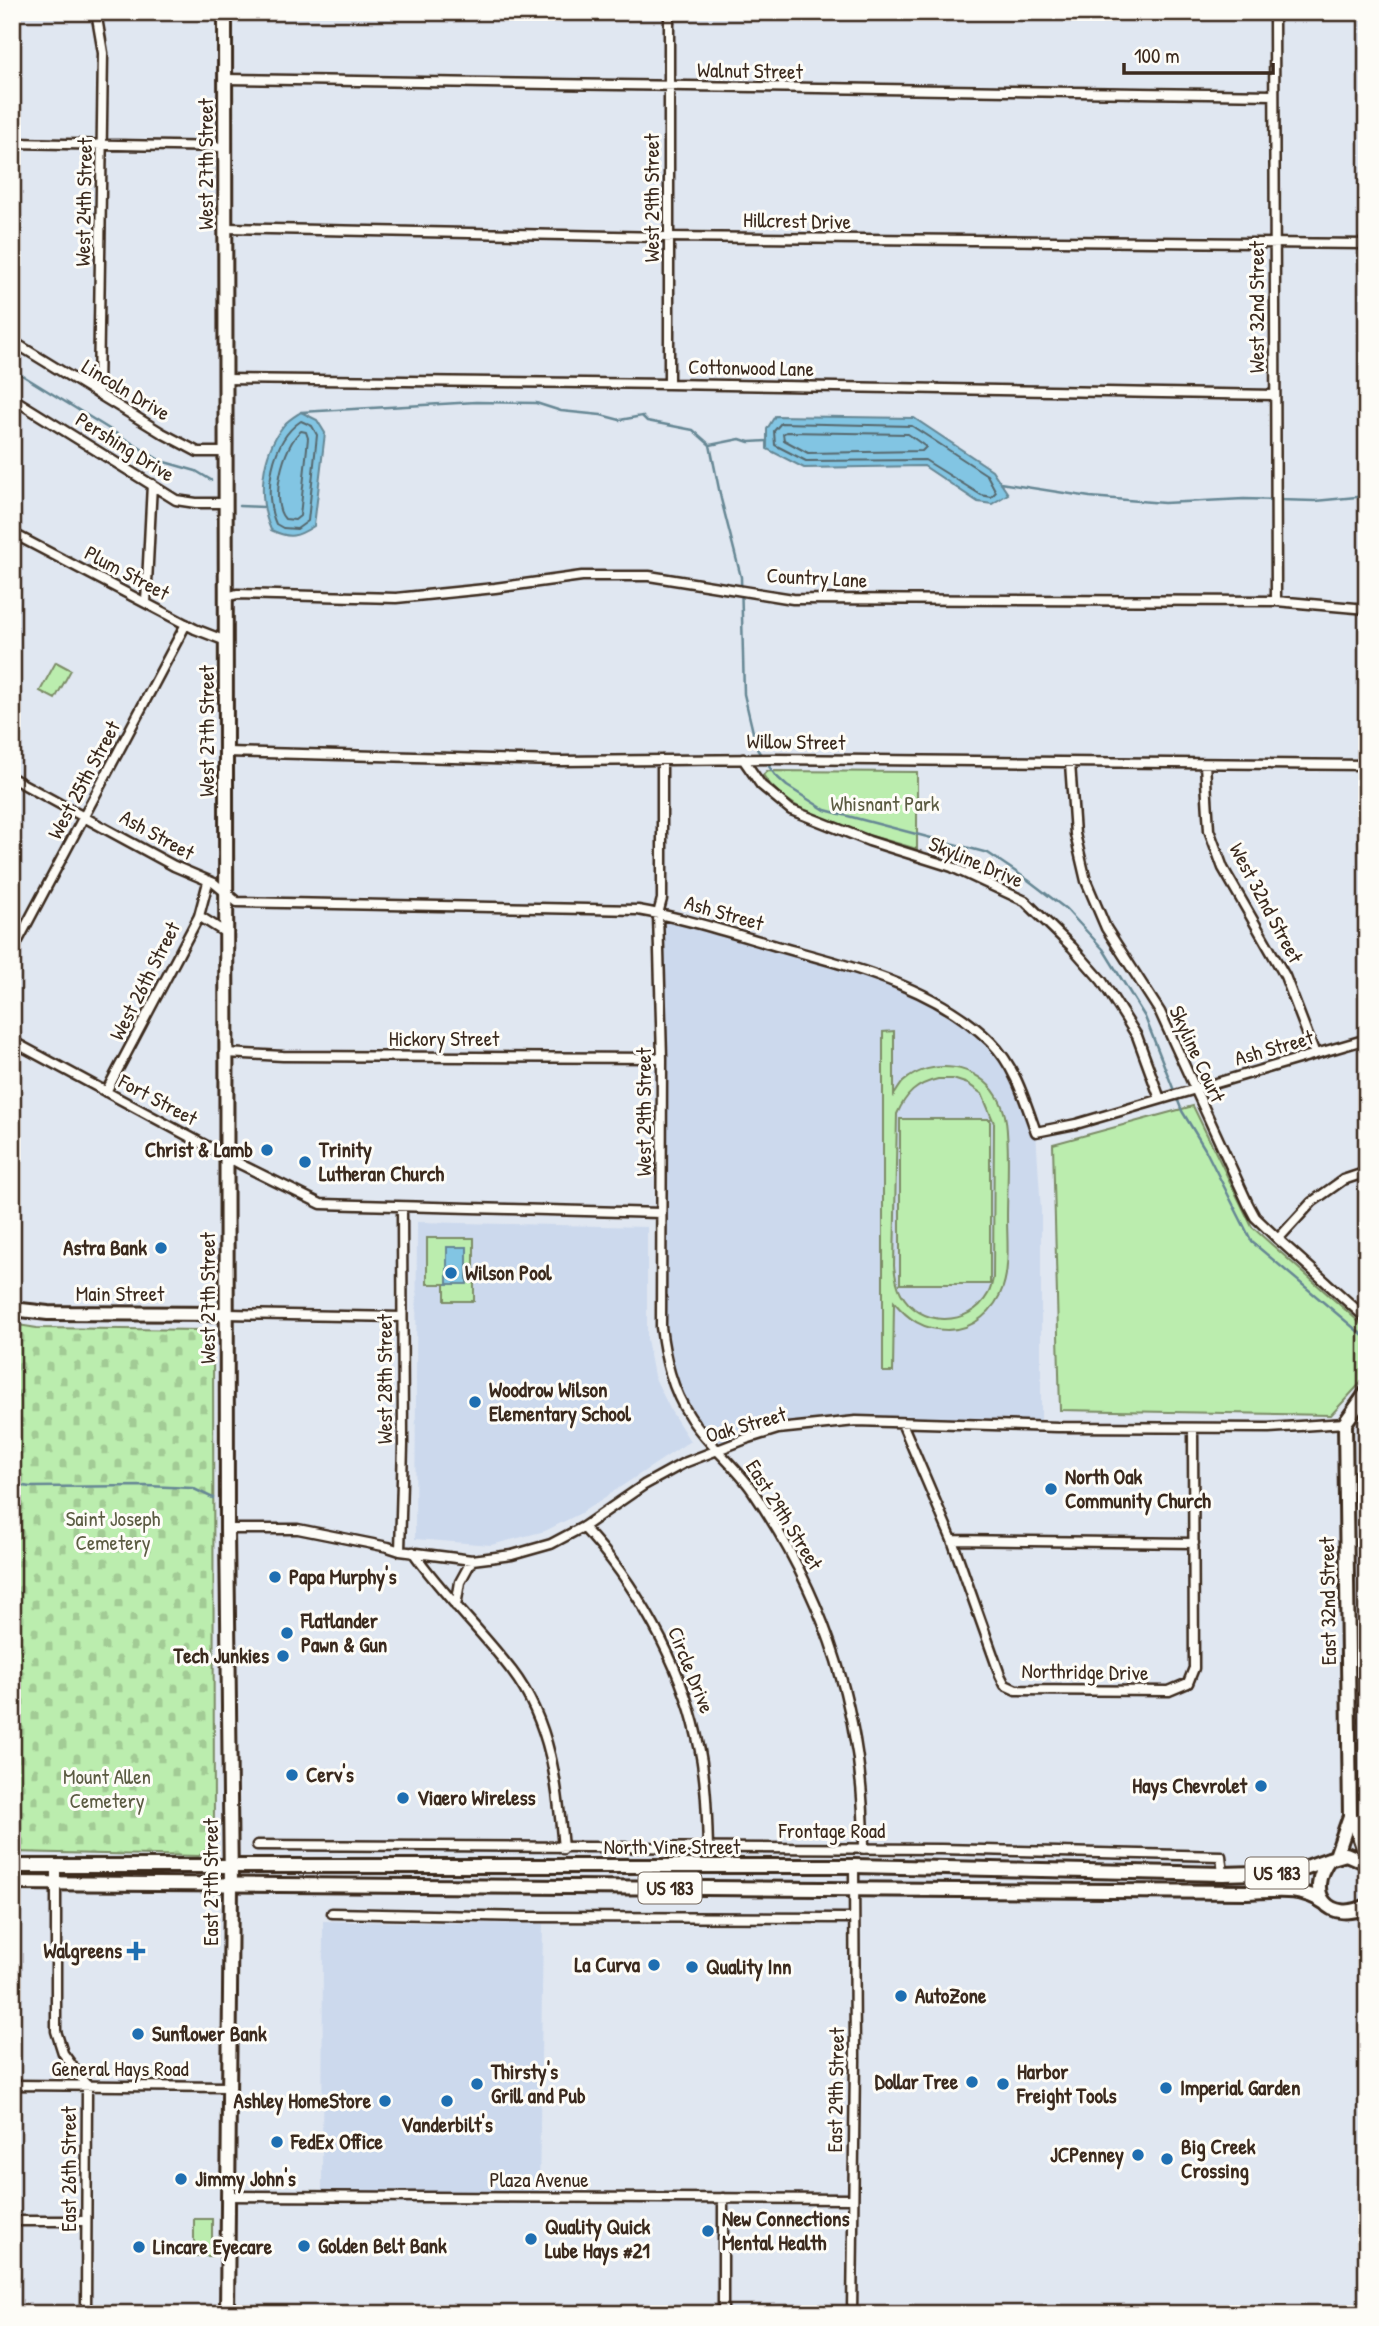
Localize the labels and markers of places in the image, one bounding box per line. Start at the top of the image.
place label: Christ & Lamb [145,1135,253,1164]
place label: Trinity Lutheran Church [318,1135,444,1188]
marker: Christ & Lamb [259,1142,275,1158]
marker: Trinity Lutheran Church [297,1154,313,1170]
place label: Astra Bank [63,1233,147,1262]
marker: Astra Bank [153,1240,169,1256]
place label: Wilson Pool [465,1258,552,1287]
marker: Wilson Pool [443,1265,459,1281]
place label: Woodrow Wilson Elementary School [489,1375,631,1429]
marker: Woodrow Wilson Elementary School [467,1394,483,1410]
place label: North Oak Community Church [1065,1462,1211,1516]
marker: North Oak Community Church [1043,1481,1059,1497]
place label: Papa Murphy's [289,1562,397,1592]
marker: Papa Murphy's [267,1569,283,1585]
place label: Flatlander Pawn & Gun [300,1606,387,1659]
marker: Flatlander Pawn & Gun [279,1625,295,1641]
place label: Tech Junkies [172,1641,269,1670]
marker: Tech Junkies [275,1648,291,1664]
place label: Cerv's [306,1760,354,1789]
marker: Cerv's [284,1767,300,1783]
place label: Hays Chevrolet [1132,1771,1248,1801]
marker: Hays Chevrolet [1253,1778,1269,1794]
place label: Viaero Wireless [417,1783,536,1812]
marker: Viaero Wireless [395,1790,411,1806]
place label: Walgreens [44,1936,122,1966]
marker: Walgreens [128,1943,144,1959]
place label: La Curva [575,1950,641,1979]
place label: Quality Inn [706,1952,792,1982]
marker: La Curva [646,1957,662,1973]
marker: Quality Inn [684,1959,700,1975]
place label: AutoZone [915,1981,987,2010]
marker: AutoZone [893,1988,909,2004]
place label: Sunflower Bank [152,2019,267,2048]
marker: Sunflower Bank [130,2026,146,2042]
place label: Thirsty's Grill and Pub [490,2057,586,2110]
place label: Harbor Freight Tools [1016,2057,1117,2111]
place label: Dollar Tree [875,2067,959,2096]
place label: Imperial Garden [1180,2073,1300,2103]
marker: Dollar Tree [964,2074,980,2090]
marker: Thirsty's Grill and Pub [469,2076,485,2092]
marker: Harbor Freight Tools [995,2076,1011,2092]
marker: Imperial Garden [1158,2080,1174,2096]
place label: Ashley HomeStore [233,2086,372,2116]
marker: Ashley HomeStore [377,2093,393,2109]
marker: Vanderbilt's [439,2093,455,2109]
place label: Vanderbilt's [401,2110,493,2139]
place label: FedEx Office [290,2127,383,2156]
place label: Big Creek Crossing [1181,2132,1256,2186]
marker: FedEx Office [269,2134,285,2150]
place label: JCPenney [1050,2140,1124,2170]
marker: JCPenney [1130,2147,1146,2163]
marker: Big Creek Crossing [1159,2151,1175,2167]
place label: Jimmy John's [195,2164,296,2194]
marker: Jimmy John's [173,2171,189,2187]
place label: New Connections Mental Health [722,2204,850,2257]
place label: Quality Quick Lube Hays #21 [545,2212,651,2266]
marker: New Connections Mental Health [700,2223,716,2239]
place label: Golden Belt Bank [318,2231,447,2260]
marker: Quality Quick Lube Hays #21 [523,2231,539,2247]
place label: Lincare Eyecare [153,2232,273,2262]
marker: Golden Belt Bank [296,2238,312,2254]
marker: Lincare Eyecare [131,2239,147,2255]

